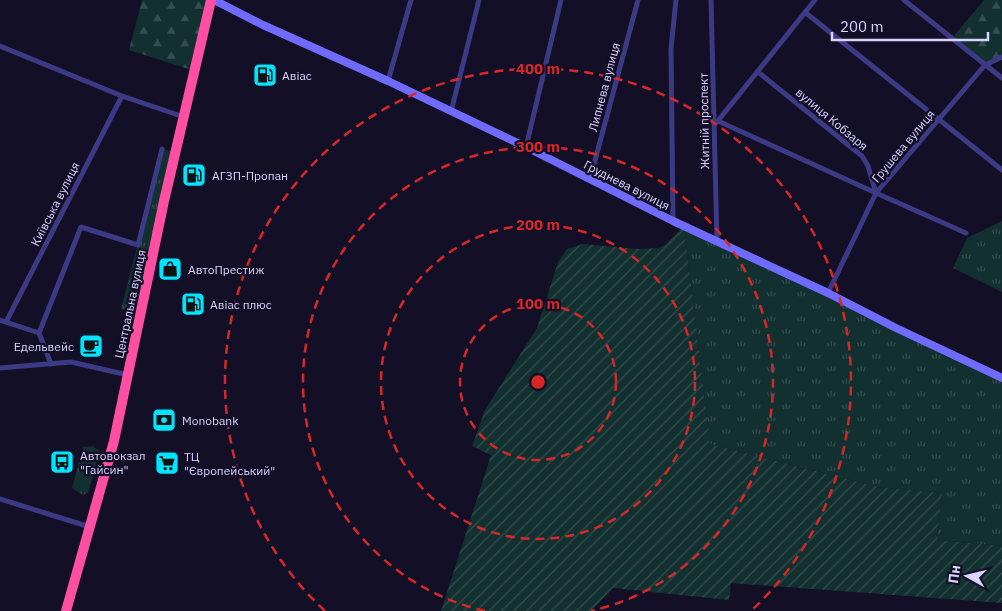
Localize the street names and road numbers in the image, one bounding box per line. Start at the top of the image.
street label: Липнева вулиця [585,41,623,133]
street label: Житній проспект [696,72,712,169]
street label: вулиця Кобзаря [793,84,871,154]
street label: Грушева вулиця [868,107,938,185]
street label: Груднева вулиця [581,157,673,213]
street label: Київська вулиця [27,159,83,249]
street label: Центральна вулиця [111,248,149,360]

